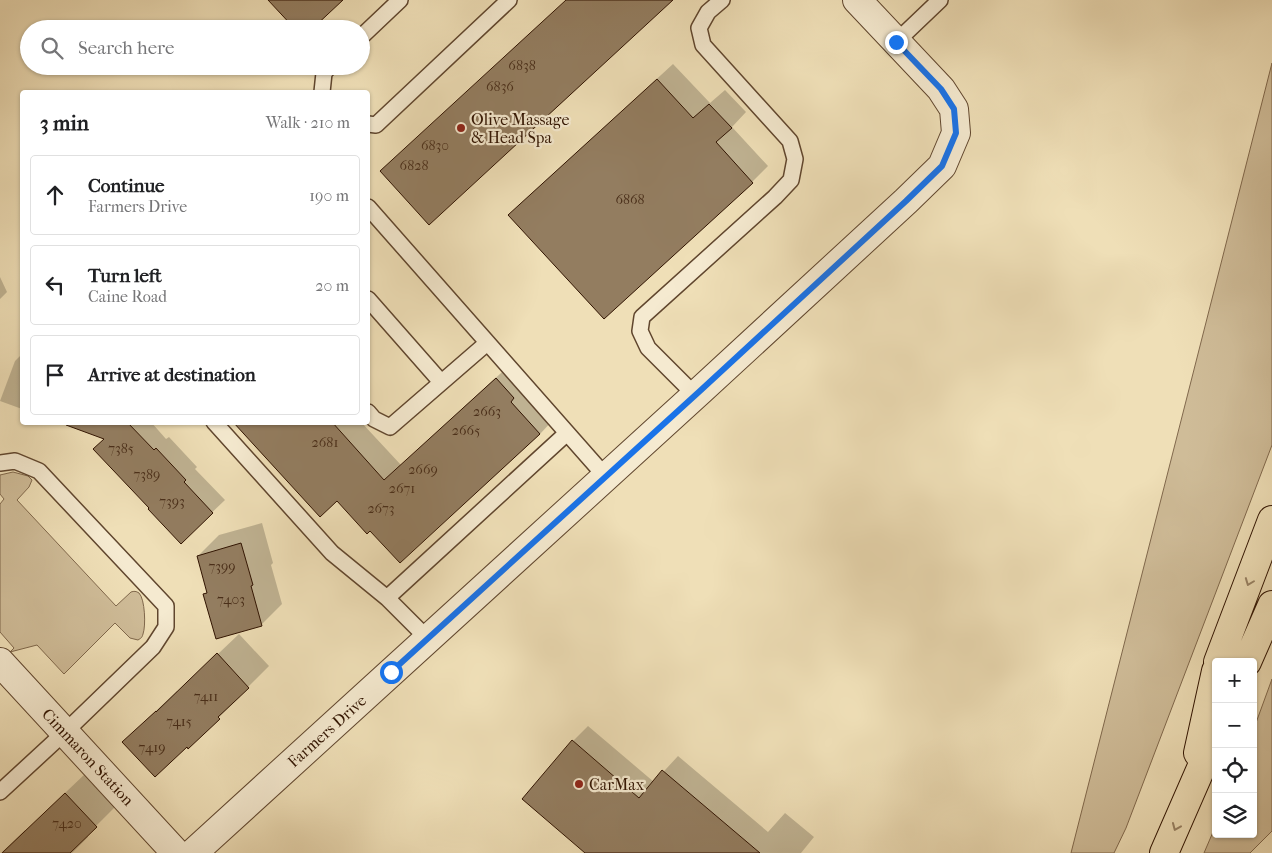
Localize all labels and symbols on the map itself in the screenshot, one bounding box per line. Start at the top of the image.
route end [885,31,908,54]
house number: 6838 [508,57,536,74]
house number: 6836 [486,78,514,95]
place label: Olive Massage & Head Spa [471,110,569,147]
marker: Olive Massage & Head Spa [455,122,467,134]
house number: 6830 [421,137,449,154]
house number: 6828 [400,157,428,174]
house number: 6868 [615,191,645,208]
house number: 2663 [473,403,501,420]
house number: 2665 [452,422,480,439]
house number: 2681 [312,434,338,451]
house number: 7385 [108,440,134,457]
house number: 2669 [408,461,438,478]
house number: 7389 [134,466,160,483]
house number: 2671 [389,480,415,497]
house number: 7393 [159,493,185,510]
house number: 2673 [367,500,395,517]
house number: 7399 [208,558,236,575]
one-way arrow [1244,578,1254,586]
house number: 7403 [217,591,245,608]
route start [380,661,403,684]
house number: 7411 [194,688,218,705]
street label: Farmers Drive [284,691,370,771]
street label: Cimmaron Station [38,705,138,810]
house number: 7415 [166,713,192,730]
house number: 7419 [139,739,165,756]
place label: CarMax [589,775,645,794]
marker: CarMax [573,778,585,790]
house number: 7420 [52,815,82,832]
one-way arrow [1171,822,1182,831]

